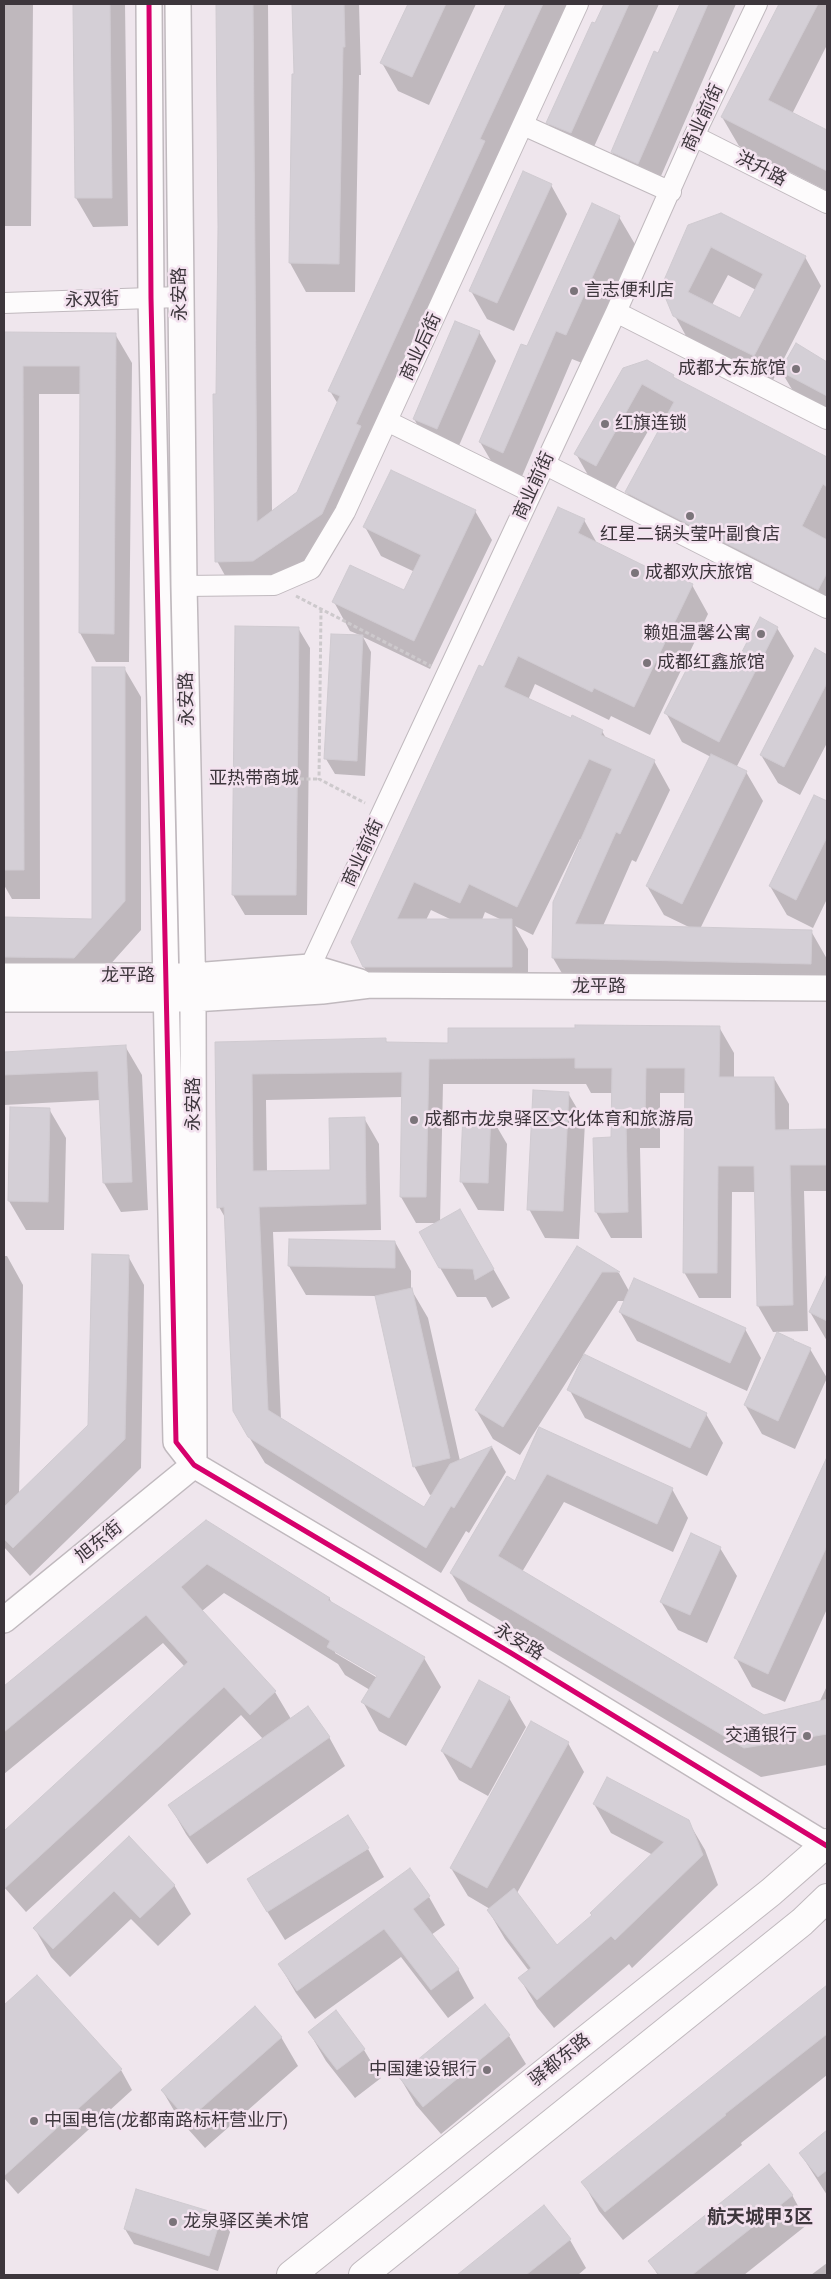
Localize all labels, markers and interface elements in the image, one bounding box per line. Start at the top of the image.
street label: 商业前街 [678,81,728,155]
street label: 洪升路 [732,147,790,191]
street label: 永安路 [169,267,191,321]
place label: 言志便利店 [584,280,674,302]
marker: 言志便利店 [568,285,580,297]
street label: 永双街 [65,288,119,312]
street label: 商业后街 [396,310,446,384]
place label: 成都大东旅馆 [678,358,786,380]
marker: 成都大东旅馆 [790,363,802,375]
place label: 红旗连锁 [615,413,687,435]
marker: 红旗连锁 [599,418,611,430]
street label: 商业前街 [509,449,559,523]
marker: 红星二锅头莹叶副食店 [684,510,696,522]
place label: 红星二锅头莹叶副食店 [600,524,780,546]
place label: 成都欢庆旅馆 [645,562,753,584]
marker: 成都欢庆旅馆 [629,567,641,579]
place label: 赖姐温馨公寓 [643,623,751,645]
marker: 赖姐温馨公寓 [755,628,767,640]
place label: 成都红鑫旅馆 [657,652,765,674]
marker: 成都红鑫旅馆 [641,657,653,669]
street label: 永安路 [176,672,198,726]
street label: 亚热带商城 [209,768,299,790]
street label: 商业前街 [338,816,388,890]
street label: 龙平路 [101,965,155,987]
street label: 龙平路 [572,976,626,998]
street label: 永安路 [183,1077,205,1131]
place label: 成都市龙泉驿区文化体育和旅游局 [424,1109,694,1131]
marker: 成都市龙泉驿区文化体育和旅游局 [408,1114,420,1126]
street label: 旭东街 [71,1517,127,1567]
street label: 永安路 [490,1619,548,1665]
place label: 交通银行 [725,1725,797,1747]
marker: 交通银行 [801,1730,813,1742]
street label: 驿都东路 [525,2029,595,2091]
place label: 中国建设银行 [369,2059,477,2081]
marker: 中国建设银行 [481,2064,493,2076]
place label: 中国电信(龙都南路标杆营业厅) [44,2110,288,2132]
marker: 中国电信(龙都南路标杆营业厅) [28,2115,40,2127]
district label: 航天城甲3区 [707,2207,813,2229]
place label: 龙泉驿区美术馆 [183,2211,309,2233]
marker: 龙泉驿区美术馆 [167,2216,179,2228]

